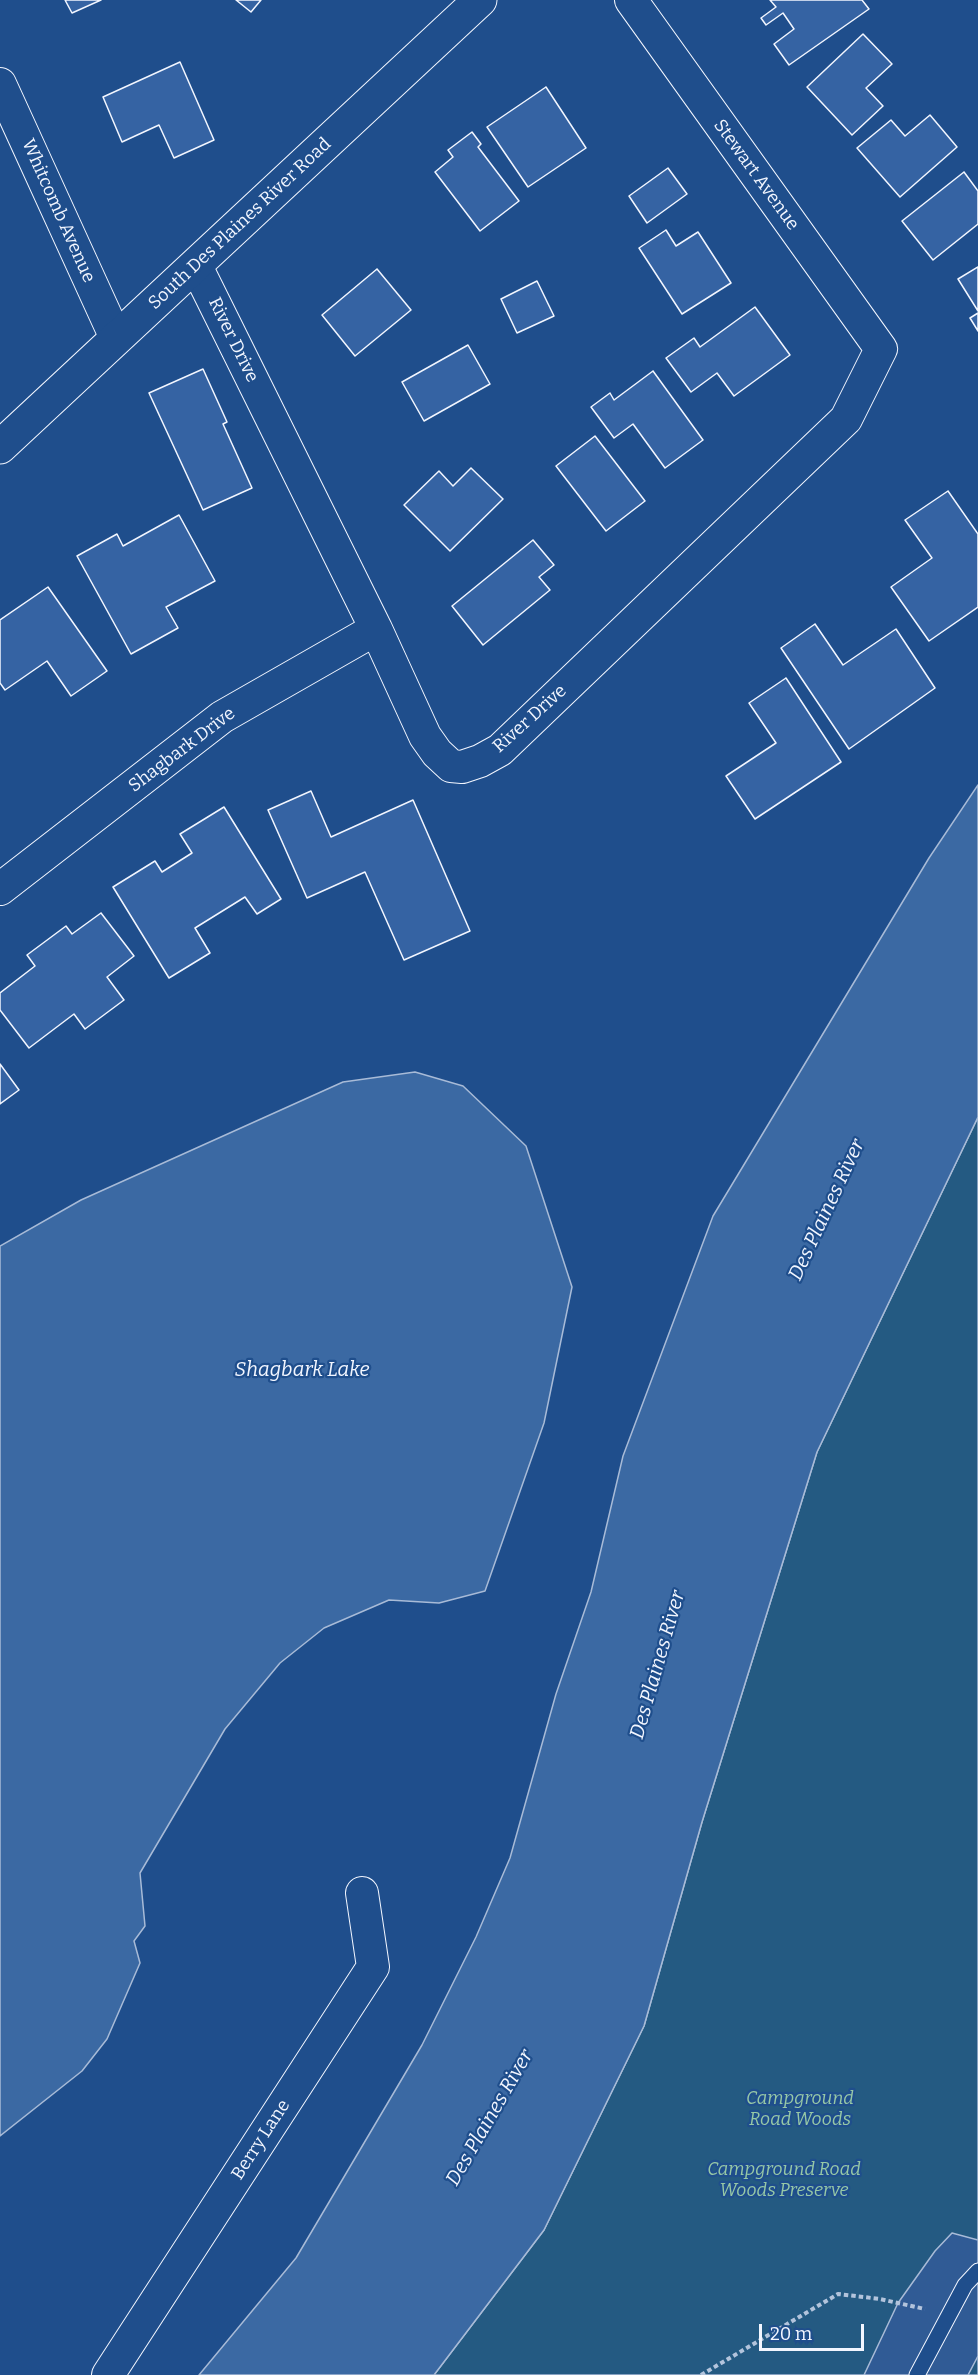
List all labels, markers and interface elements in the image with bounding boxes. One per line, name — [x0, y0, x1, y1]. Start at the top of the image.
street label: Stewart Avenue — [709, 115, 803, 235]
street label: South Des Plaines River Road — [144, 134, 336, 314]
street label: Whitcomb Avenue — [17, 136, 99, 286]
street label: River Drive — [203, 294, 263, 386]
street label: River Drive — [489, 680, 571, 758]
street label: Shagbark Drive — [124, 703, 240, 797]
water label: Des Plaines River — [784, 1136, 870, 1284]
water label: Shagbark Lake — [235, 1358, 369, 1382]
water label: Des Plaines River — [625, 1588, 691, 1742]
water label: Des Plaines River — [441, 2046, 539, 2190]
park label: Campground Road Woods — [746, 2088, 854, 2130]
street label: Berry Lane — [227, 2096, 295, 2184]
park label: Campground Road Woods Preserve — [707, 2159, 861, 2202]
scale bar — [762, 2312, 867, 2350]
text: 20 m — [770, 2323, 812, 2345]

